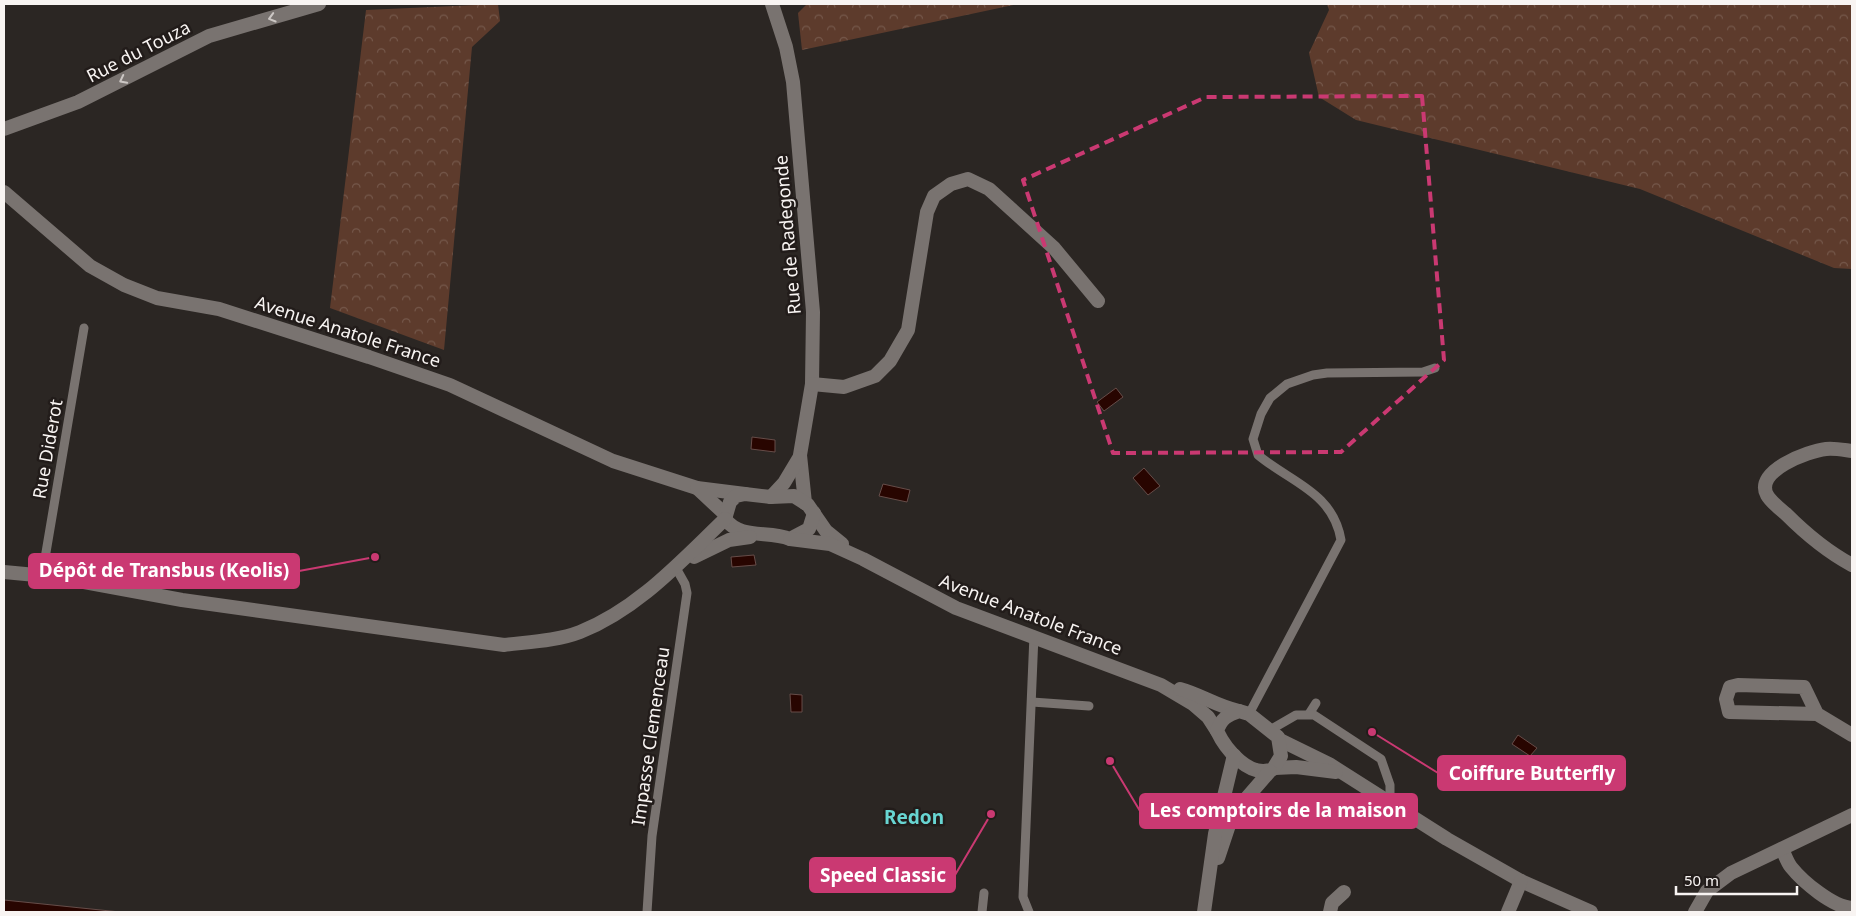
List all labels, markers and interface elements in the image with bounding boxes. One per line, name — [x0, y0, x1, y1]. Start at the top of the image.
one-way arrow — [269, 12, 277, 22]
street label: Rue du Touza — [82, 15, 194, 87]
one-way arrow — [119, 74, 128, 84]
street label: Rue de Radegonde — [768, 154, 806, 316]
street label: Avenue Anatole France — [252, 290, 444, 372]
street label: Rue Diderot — [26, 397, 68, 501]
callout: Dépôt de Transbus (Keolis) — [29, 554, 299, 588]
text: Dépôt de Transbus (Keolis) — [39, 557, 289, 583]
street label: Avenue Anatole France — [936, 568, 1126, 660]
street label: Impasse Clemenceau — [626, 645, 674, 827]
callout: Coiffure Butterfly — [1438, 756, 1625, 790]
text: Coiffure Butterfly — [1449, 760, 1615, 786]
callout: Les comptoirs de la maison — [1140, 794, 1417, 828]
text: Les comptoirs de la maison — [1149, 797, 1407, 823]
district label: Redon — [884, 804, 944, 830]
callout: Speed Classic — [810, 858, 955, 892]
text: Speed Classic — [820, 862, 946, 888]
scale bar — [1676, 864, 1797, 896]
text: 50 m — [1684, 870, 1719, 890]

